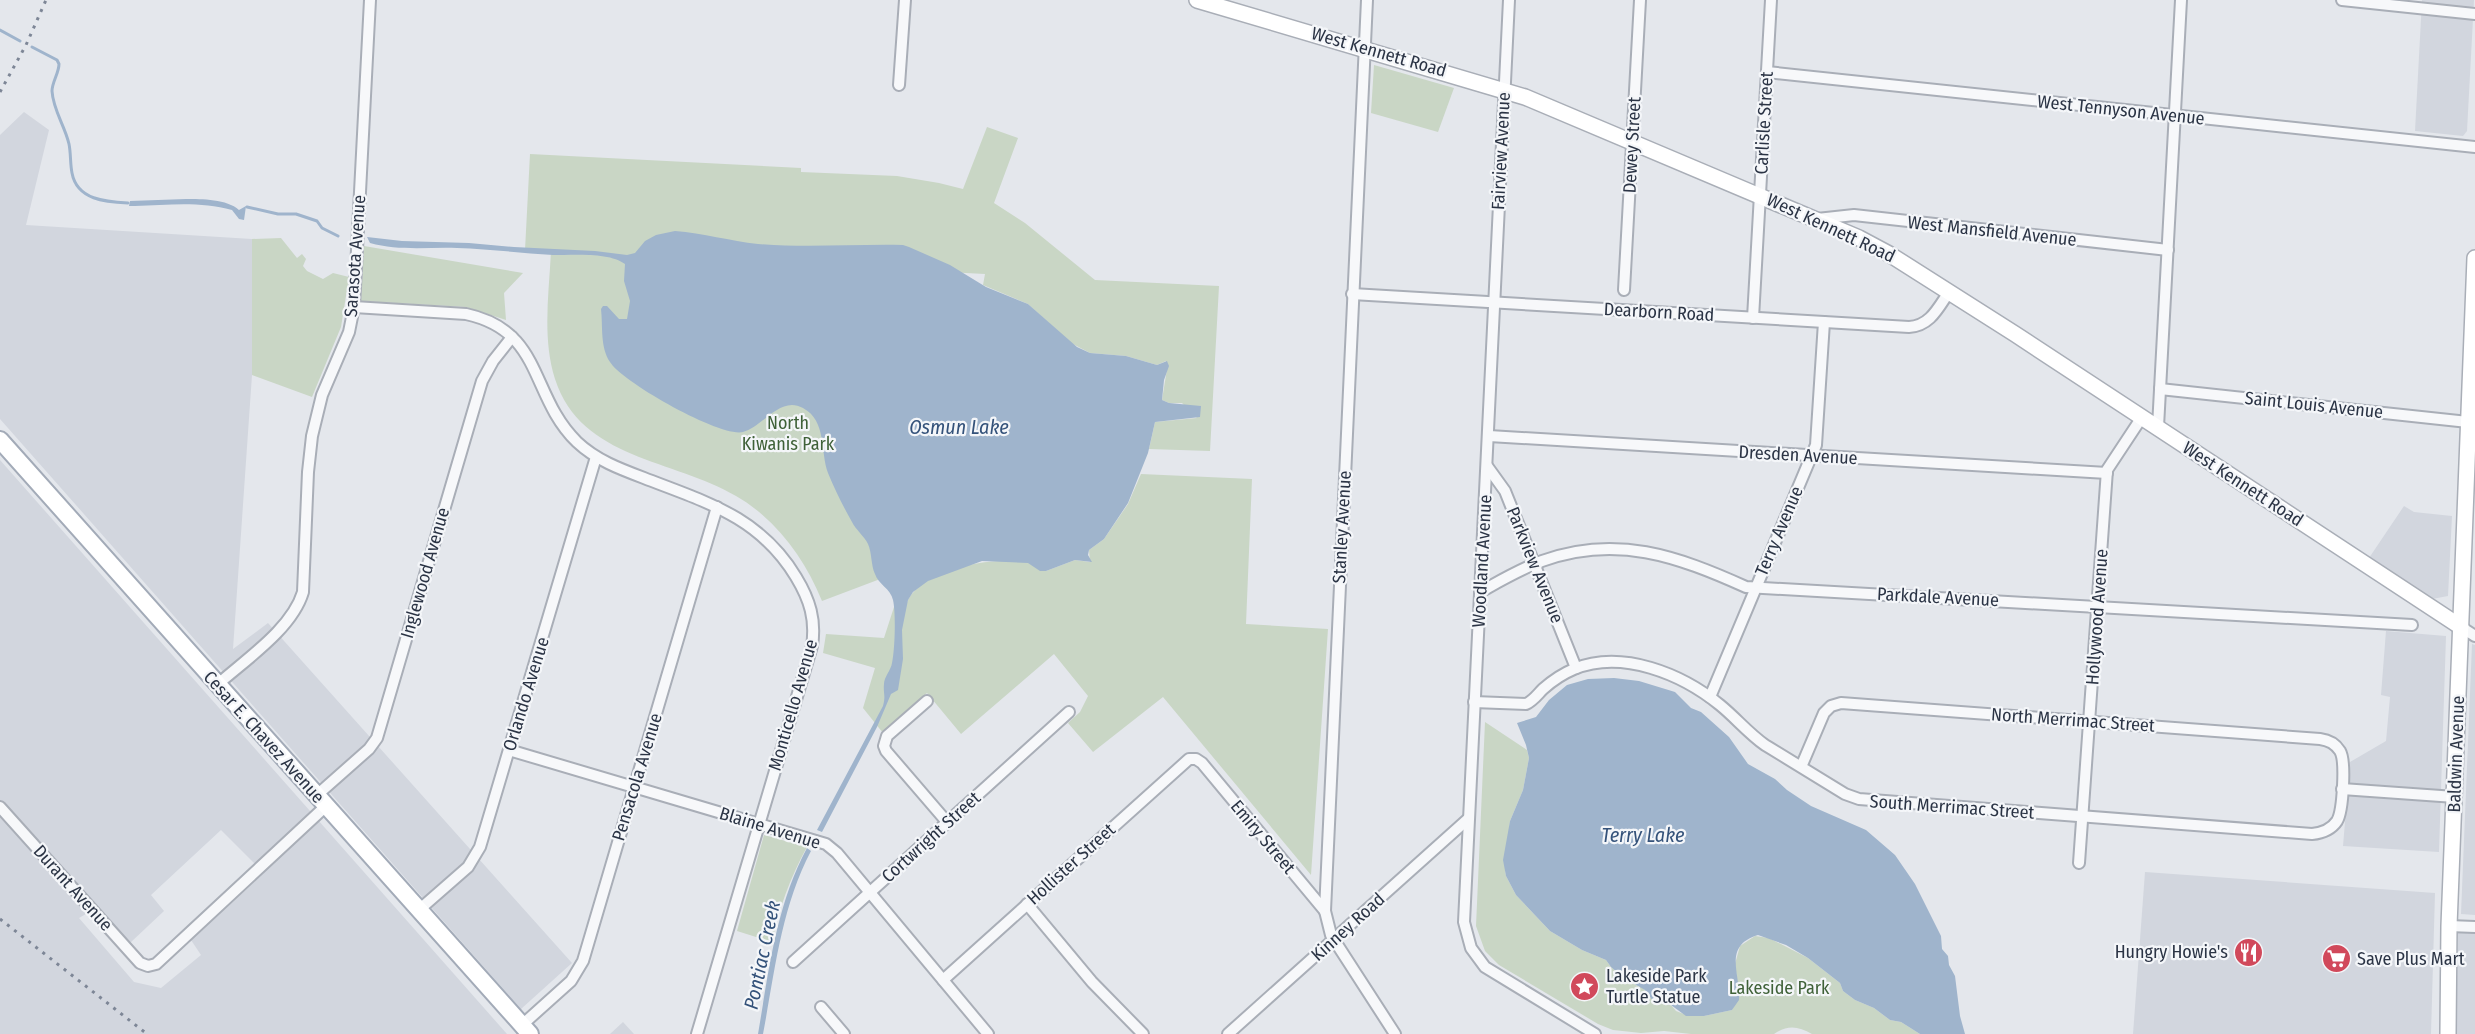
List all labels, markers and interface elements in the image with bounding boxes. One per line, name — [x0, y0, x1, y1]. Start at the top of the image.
street label: West Kennett Road — [1309, 22, 1449, 82]
street label: Carlisle Street — [1750, 71, 1778, 175]
street label: West Tennyson Avenue — [2036, 90, 2206, 130]
street label: Fairview Avenue — [1487, 91, 1515, 210]
street label: Dewey Street — [1618, 96, 1646, 194]
street label: West Kennett Road — [1763, 189, 1899, 267]
street label: Sarasota Avenue — [340, 194, 370, 318]
street label: West Mansfield Avenue — [1906, 211, 2078, 251]
street label: Dearborn Road — [1603, 298, 1715, 326]
street label: Saint Louis Avenue — [2244, 387, 2384, 423]
park label: North Kiwanis Park — [742, 412, 835, 455]
water label: Osmun Lake — [909, 415, 1009, 439]
street label: West Kennett Road — [2179, 437, 2307, 531]
street label: Dresden Avenue — [1738, 441, 1858, 469]
street label: Stanley Avenue — [1328, 470, 1356, 584]
street label: Terry Avenue — [1750, 483, 1808, 579]
street label: Woodland Avenue — [1468, 494, 1496, 628]
street label: Parkview Avenue — [1502, 504, 1568, 626]
street label: Inglewood Avenue — [396, 505, 454, 641]
street label: Hollywood Avenue — [2081, 548, 2113, 686]
street label: Parkdale Avenue — [1877, 583, 2000, 611]
street label: Orlando Avenue — [498, 634, 554, 754]
street label: Monticello Avenue — [764, 637, 822, 773]
street label: Cesar E. Chavez Avenue — [199, 666, 329, 808]
street label: Baldwin Avenue — [2443, 695, 2469, 813]
street label: North Merrimac Street — [1990, 703, 2156, 737]
street label: Pensacola Avenue — [607, 710, 667, 843]
street label: Cortwright Street — [877, 787, 985, 887]
street label: South Merrimac Street — [1869, 790, 2035, 824]
street label: Emiry Street — [1226, 796, 1300, 878]
street label: Blaine Avenue — [717, 802, 823, 854]
street label: Hollister Street — [1022, 818, 1120, 909]
water label: Terry Lake — [1601, 823, 1685, 847]
street label: Durant Avenue — [29, 840, 117, 936]
street label: Kinney Road — [1307, 888, 1389, 966]
water label: Pontiac Creek — [739, 898, 785, 1012]
restaurant icon: Hungry Howie's — [2233, 936, 2265, 968]
place label: Hungry Howie's — [2115, 941, 2228, 963]
supermarket icon: Save Plus Mart — [2320, 943, 2352, 975]
place label: Save Plus Mart — [2357, 948, 2465, 970]
place label: Lakeside Park Turtle Statue — [1606, 965, 1707, 1008]
place icon: Lakeside Park Turtle Statue — [1569, 970, 1601, 1002]
park label: Lakeside Park — [1729, 977, 1830, 999]

